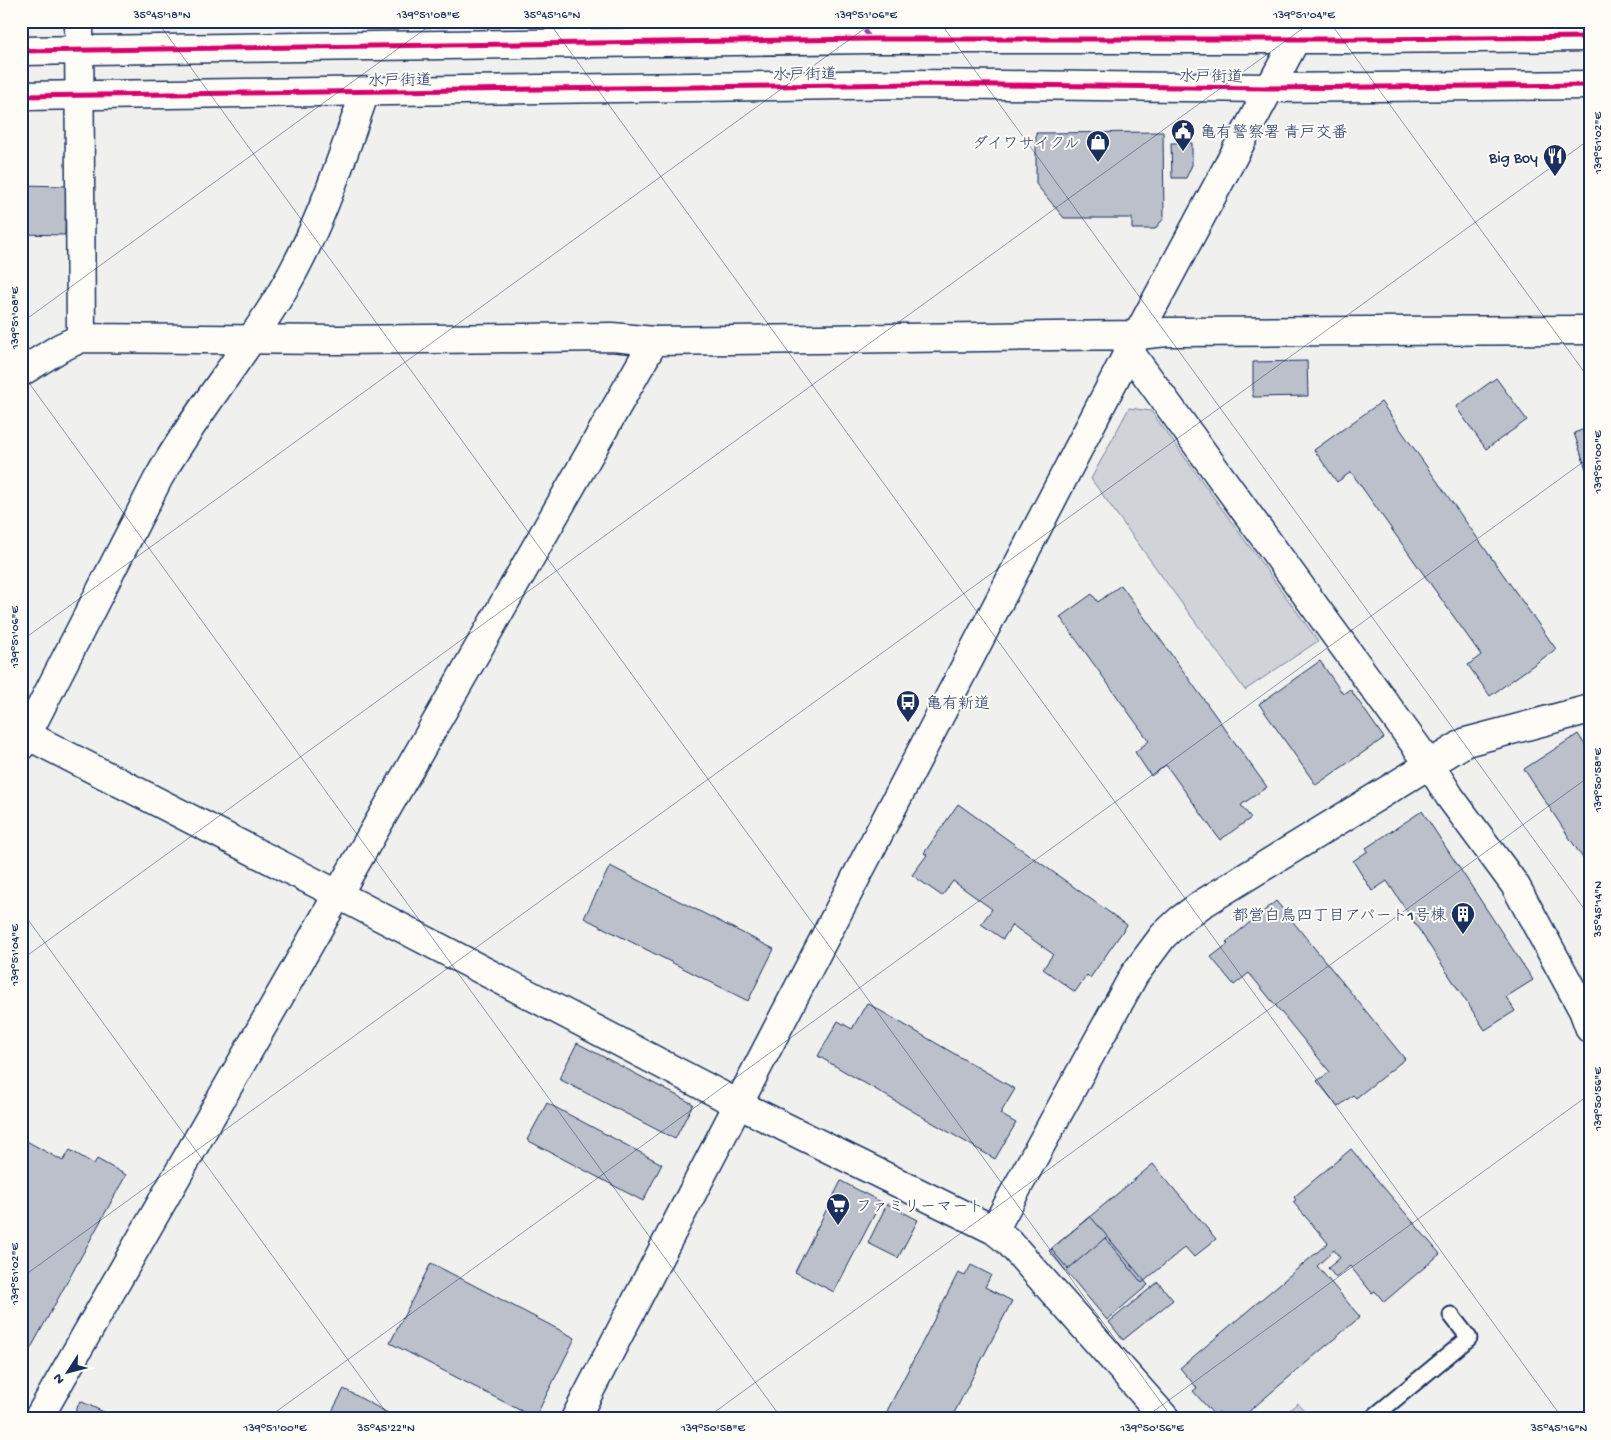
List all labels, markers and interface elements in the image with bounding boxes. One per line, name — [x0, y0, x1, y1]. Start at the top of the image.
text: 35°45'18"N — [132, 9, 191, 23]
text: 139°51'08"E — [396, 9, 460, 23]
text: 35°45'16"N — [523, 9, 581, 23]
text: 139°51'06"E — [834, 9, 898, 23]
text: 139°51'04"E — [1272, 9, 1335, 23]
street label: 水戸街道 — [773, 65, 837, 87]
street label: 水戸街道 — [1179, 67, 1243, 89]
street label: 水戸街道 — [368, 71, 432, 93]
text: 139°51'02"E — [1592, 112, 1606, 175]
public building icon: 亀有警察署 青戸交番 — [1170, 118, 1196, 152]
place label: 亀有警察署 青戸交番 — [1200, 123, 1348, 144]
shop icon: ダイワサイクル — [1085, 129, 1111, 163]
place label: ダイワサイクル — [972, 135, 1080, 155]
restaurant icon: Big Boy — [1542, 143, 1568, 177]
place label: Big Boy — [1488, 150, 1538, 169]
text: 139°51'08"E — [9, 286, 23, 350]
text: 139°51'00"E — [1592, 430, 1606, 494]
text: 139°51'06"E — [9, 605, 23, 669]
bus stop icon: 亀有新道 — [895, 689, 921, 723]
place label: 亀有新道 — [926, 694, 990, 715]
text: 139°50'58"E — [1592, 747, 1606, 813]
text: 35°45'14"N — [1592, 881, 1606, 938]
building icon: 都営白鳥四丁目アパート1号棟 — [1450, 901, 1476, 935]
place label: 都営白鳥四丁目アパート1号棟 — [1232, 906, 1446, 927]
text: 139°51'04"E — [9, 924, 23, 987]
text: 139°50'56"E — [1592, 1067, 1606, 1132]
supermarket icon: ファミリーマート — [825, 1192, 851, 1226]
place label: ファミリーマート — [856, 1199, 984, 1218]
text: 139°51'02"E — [9, 1243, 23, 1306]
north arrow — [42, 1348, 92, 1398]
text: N — [50, 1369, 69, 1387]
text: 139°51'00"E — [243, 1422, 307, 1436]
text: 35°45'22"N — [356, 1422, 415, 1436]
text: 139°50'58"E — [680, 1422, 746, 1436]
text: 139°50'56"E — [1119, 1422, 1184, 1436]
text: 35°45'16"N — [1530, 1422, 1588, 1436]

